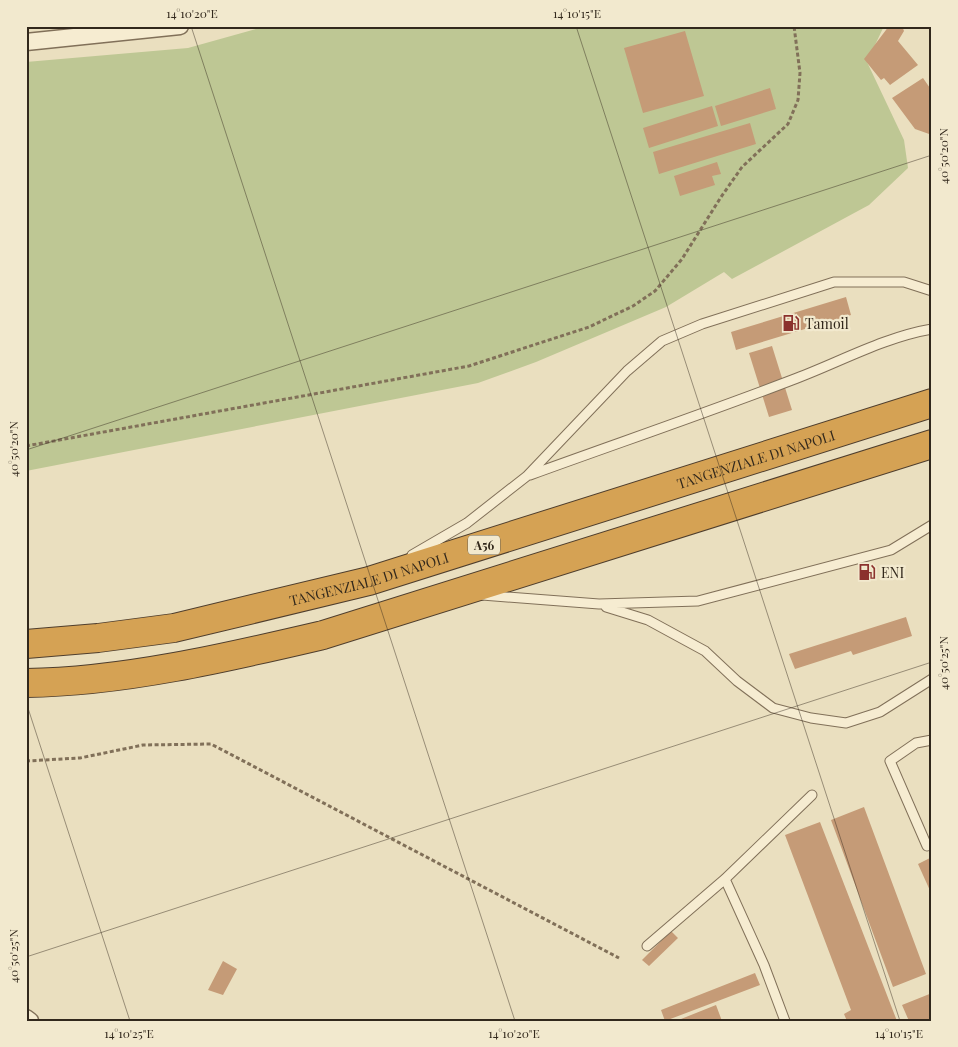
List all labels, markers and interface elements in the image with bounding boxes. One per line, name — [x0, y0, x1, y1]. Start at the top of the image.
text: 14°10'20"E — [166, 5, 218, 21]
text: 14°10'15"E — [553, 5, 601, 21]
text: 40°50'20"N — [935, 128, 951, 184]
fuel station icon: Tamoil — [781, 313, 801, 333]
place label: Tamoil — [805, 314, 849, 333]
text: 40°50'20"N — [5, 421, 21, 477]
street label: TANGENZIALE DI NAPOLI — [674, 425, 837, 493]
road number: A56 — [468, 536, 500, 554]
street label: TANGENZIALE DI NAPOLI — [287, 547, 451, 609]
fuel station icon: ENI — [857, 562, 877, 582]
place label: ENI — [881, 563, 904, 582]
text: 40°50'25"N — [935, 636, 951, 690]
text: 40°50'25"N — [5, 929, 21, 983]
text: 14°10'25"E — [104, 1025, 154, 1041]
text: 14°10'20"E — [488, 1025, 540, 1041]
text: 14°10'15"E — [875, 1025, 923, 1041]

